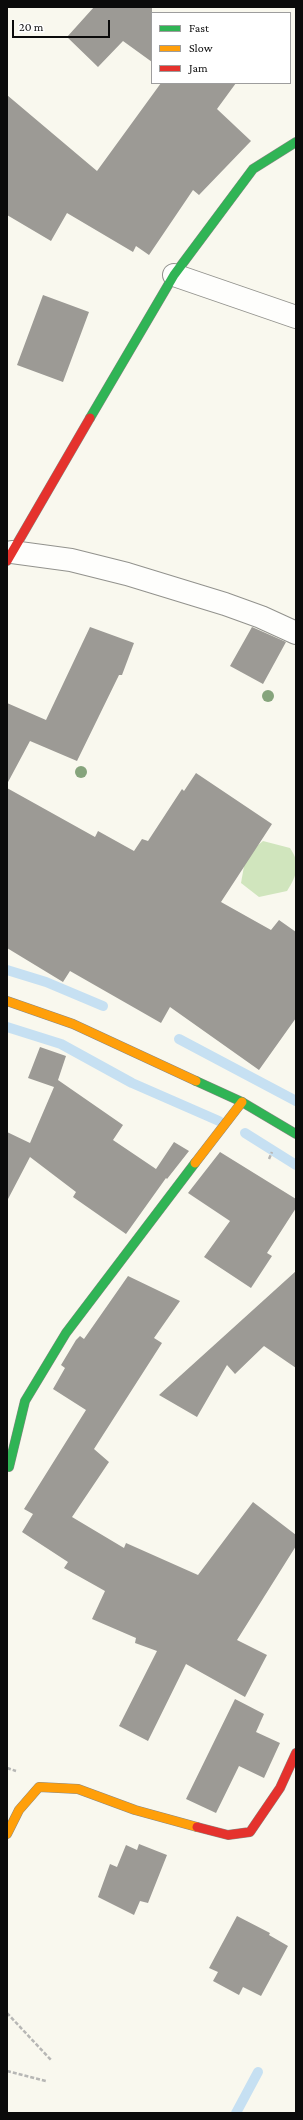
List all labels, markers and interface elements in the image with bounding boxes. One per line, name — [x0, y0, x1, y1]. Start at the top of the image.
scale bar — [14, 12, 112, 38]
legend — [151, 12, 291, 84]
text: 20 m — [19, 20, 43, 34]
text: Fast — [189, 21, 209, 35]
text: Slow — [189, 41, 213, 55]
text: Jam — [189, 61, 208, 75]

